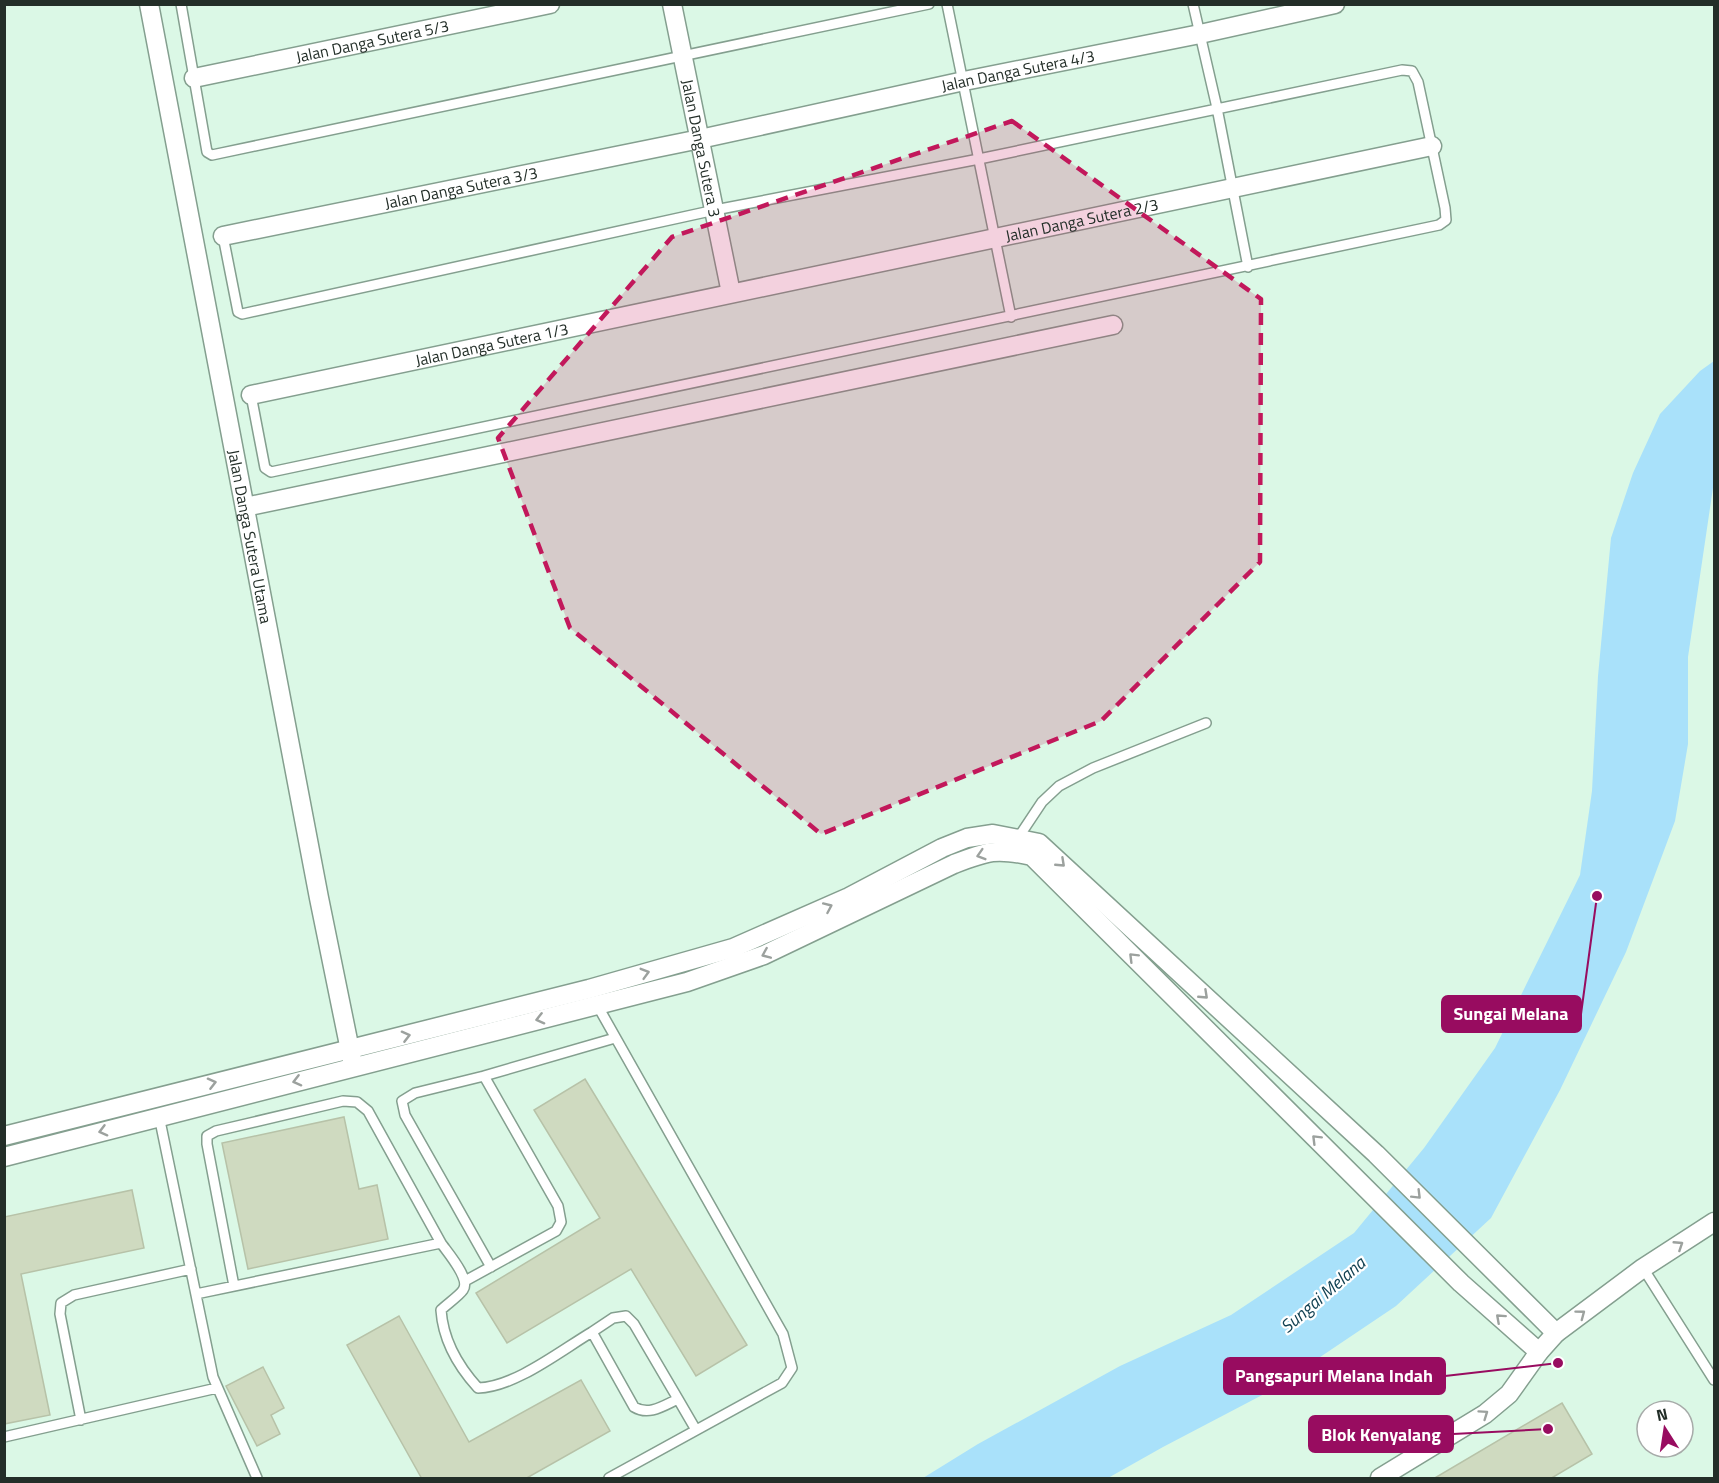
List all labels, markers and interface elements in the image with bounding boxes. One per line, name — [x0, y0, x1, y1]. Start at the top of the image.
street label: Jalan Danga Sutera 5/3 — [293, 13, 451, 69]
street label: Jalan Danga Sutera 4/3 — [939, 43, 1097, 98]
street label: Jalan Danga Sutera 3 — [676, 77, 727, 219]
street label: Jalan Danga Sutera 3/3 — [382, 160, 540, 215]
street label: Jalan Danga Sutera 2/3 — [1003, 192, 1160, 248]
street label: Jalan Danga Sutera 1/3 — [413, 316, 570, 372]
street label: Jalan Danga Sutera Utama — [222, 447, 279, 625]
one-way arrow — [976, 848, 987, 860]
one-way arrow — [1054, 856, 1064, 867]
one-way arrow — [821, 902, 832, 914]
one-way arrow — [761, 947, 772, 959]
one-way arrow — [1130, 953, 1141, 964]
one-way arrow — [639, 968, 650, 980]
one-way arrow — [1197, 988, 1208, 999]
callout: Sungai Melana — [1442, 996, 1581, 1032]
text: Sungai Melana — [1454, 1000, 1568, 1027]
one-way arrow — [535, 1012, 545, 1025]
one-way arrow — [401, 1030, 411, 1043]
one-way arrow — [292, 1074, 302, 1087]
one-way arrow — [207, 1078, 217, 1091]
one-way arrow — [98, 1124, 108, 1136]
one-way arrow — [1312, 1135, 1323, 1146]
one-way arrow — [1409, 1188, 1420, 1199]
one-way arrow — [1672, 1241, 1683, 1252]
water label: Sungai Melana — [1274, 1249, 1372, 1339]
one-way arrow — [1575, 1310, 1586, 1321]
one-way arrow — [1496, 1314, 1507, 1325]
callout: Pangsapuri Melana Indah — [1224, 1358, 1445, 1394]
text: Pangsapuri Melana Indah — [1235, 1362, 1433, 1389]
north arrow — [1635, 1399, 1695, 1459]
text: N — [1654, 1401, 1670, 1427]
one-way arrow — [1477, 1410, 1488, 1421]
callout: Blok Kenyalang — [1309, 1416, 1453, 1452]
text: Blok Kenyalang — [1321, 1421, 1441, 1448]

